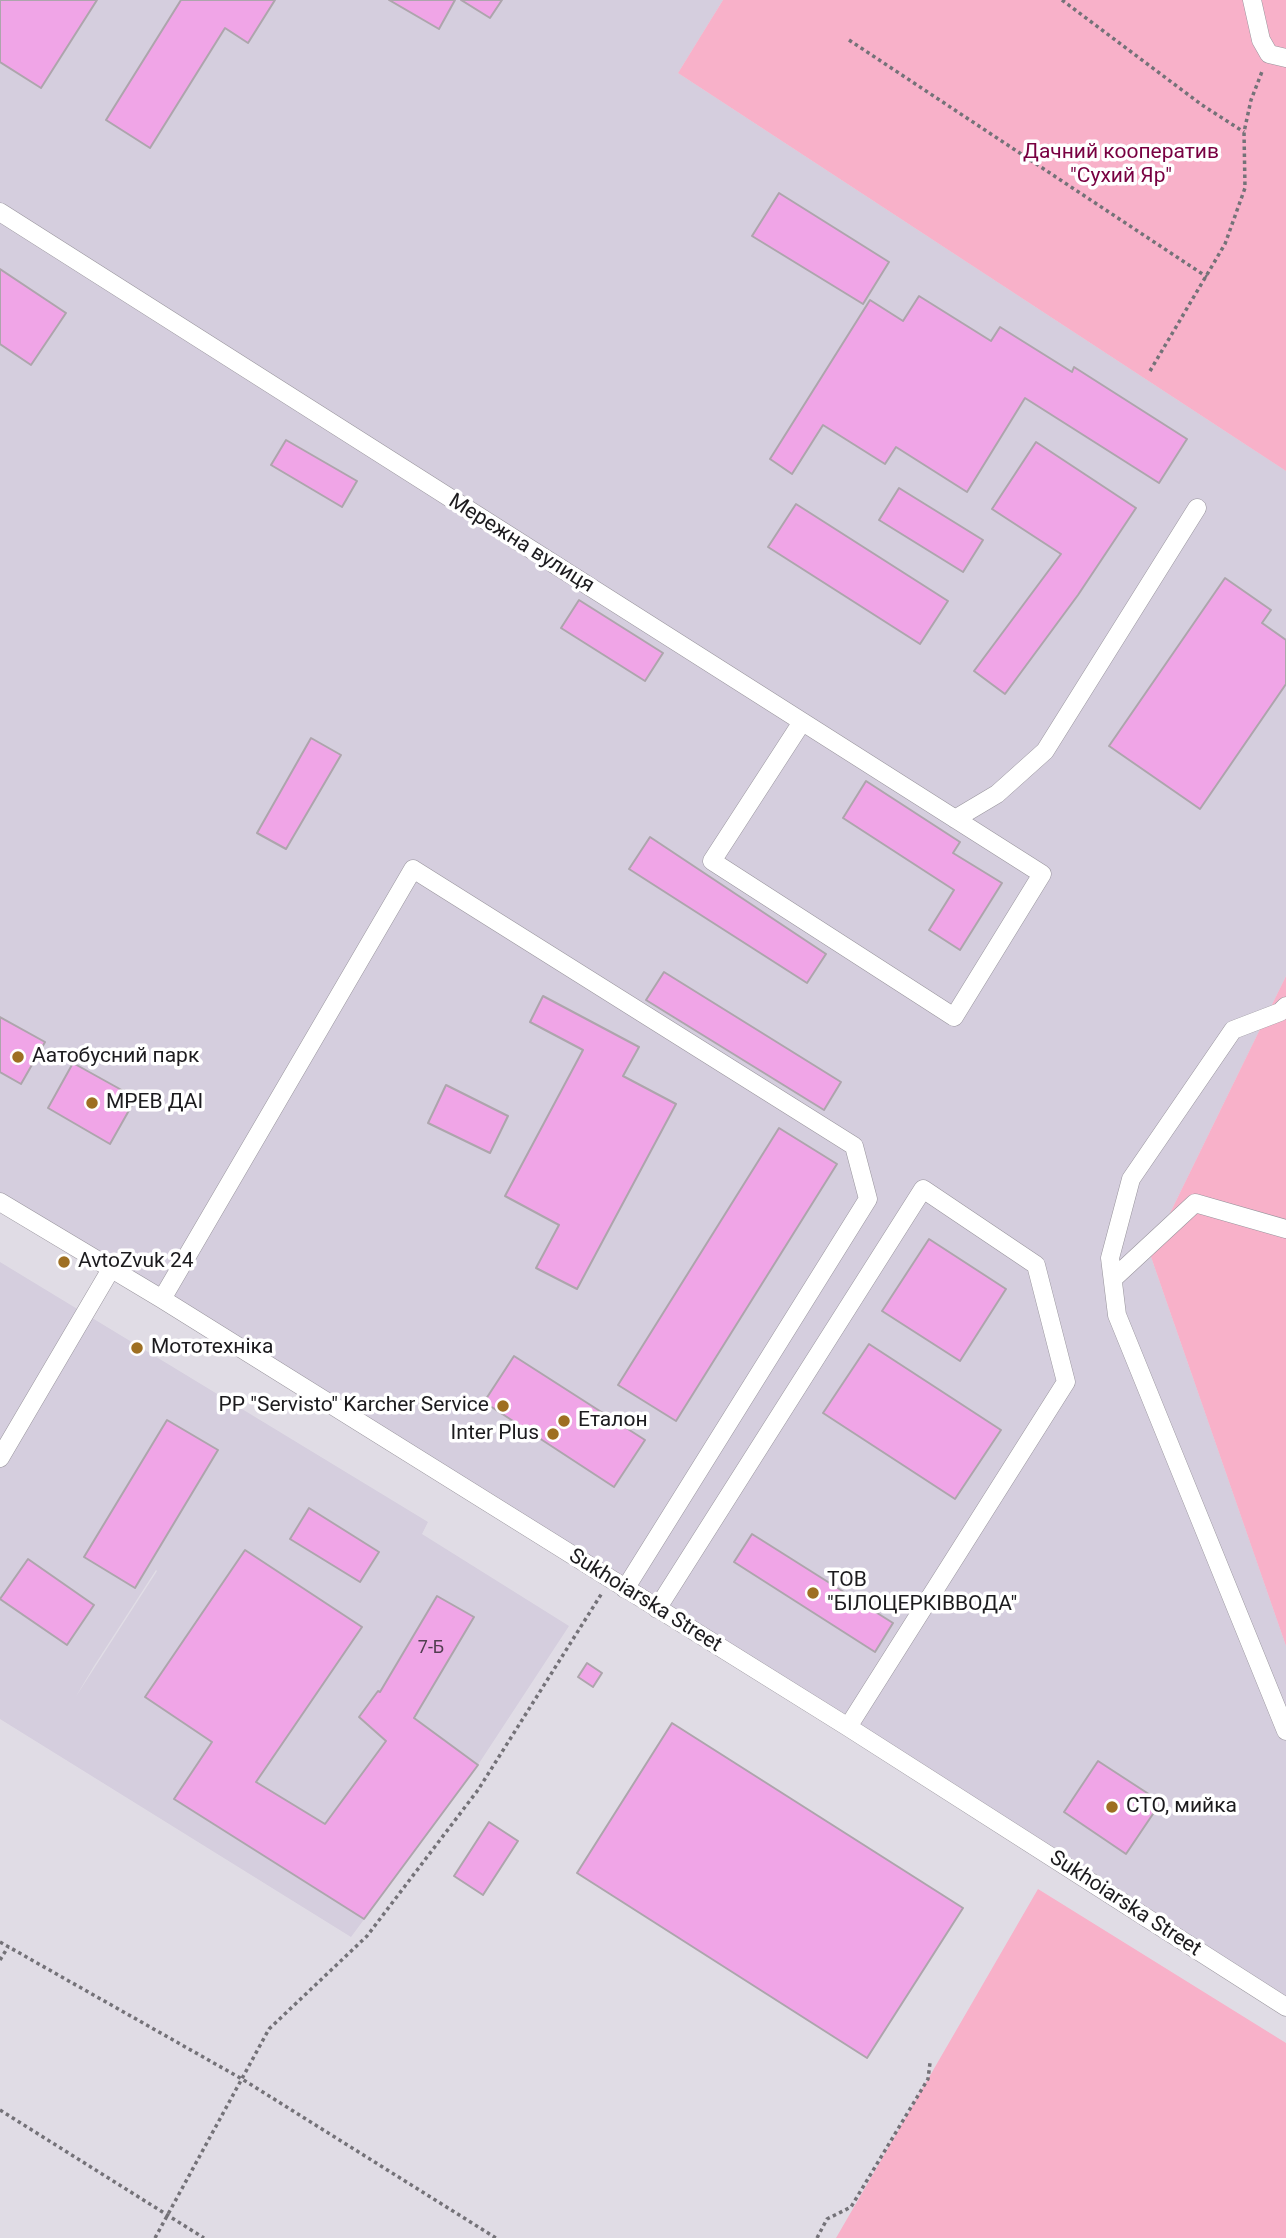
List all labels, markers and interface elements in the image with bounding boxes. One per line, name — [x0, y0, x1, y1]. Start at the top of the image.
park label: Дачний кооператив "Сухий Яр" — [1023, 140, 1219, 190]
street label: Мережна вулиця — [444, 489, 598, 599]
place label: Аатобусний парк — [32, 1044, 199, 1070]
marker: Аатобусний парк — [10, 1049, 26, 1065]
place label: МРЕВ ДАІ — [106, 1090, 203, 1116]
marker: МРЕВ ДАІ — [84, 1095, 100, 1111]
place label: AvtoZvuk 24 — [78, 1249, 194, 1275]
marker: AvtoZvuk 24 — [56, 1254, 72, 1270]
place label: Мототехніка — [151, 1335, 273, 1361]
marker: Мототехніка — [129, 1340, 145, 1356]
place label: PP "Servisto" Karcher Service — [219, 1393, 489, 1419]
marker: PP "Servisto" Karcher Service — [495, 1398, 511, 1414]
place label: Еталон — [578, 1408, 648, 1434]
marker: Еталон — [556, 1413, 572, 1429]
place label: Inter Plus — [451, 1421, 539, 1447]
marker: Inter Plus — [545, 1426, 561, 1442]
street label: Sukhoiarska Street — [564, 1544, 726, 1658]
place label: ТОВ "БІЛОЦЕРКІВВОДА" — [827, 1568, 1017, 1618]
marker: ТОВ "БІЛОЦЕРКІВВОДА" — [805, 1585, 821, 1601]
house number: 7-Б — [418, 1637, 444, 1659]
place label: СТО, мийка — [1126, 1794, 1237, 1820]
marker: СТО, мийка — [1104, 1799, 1120, 1815]
street label: Sukhoiarska Street — [1045, 1846, 1205, 1962]

